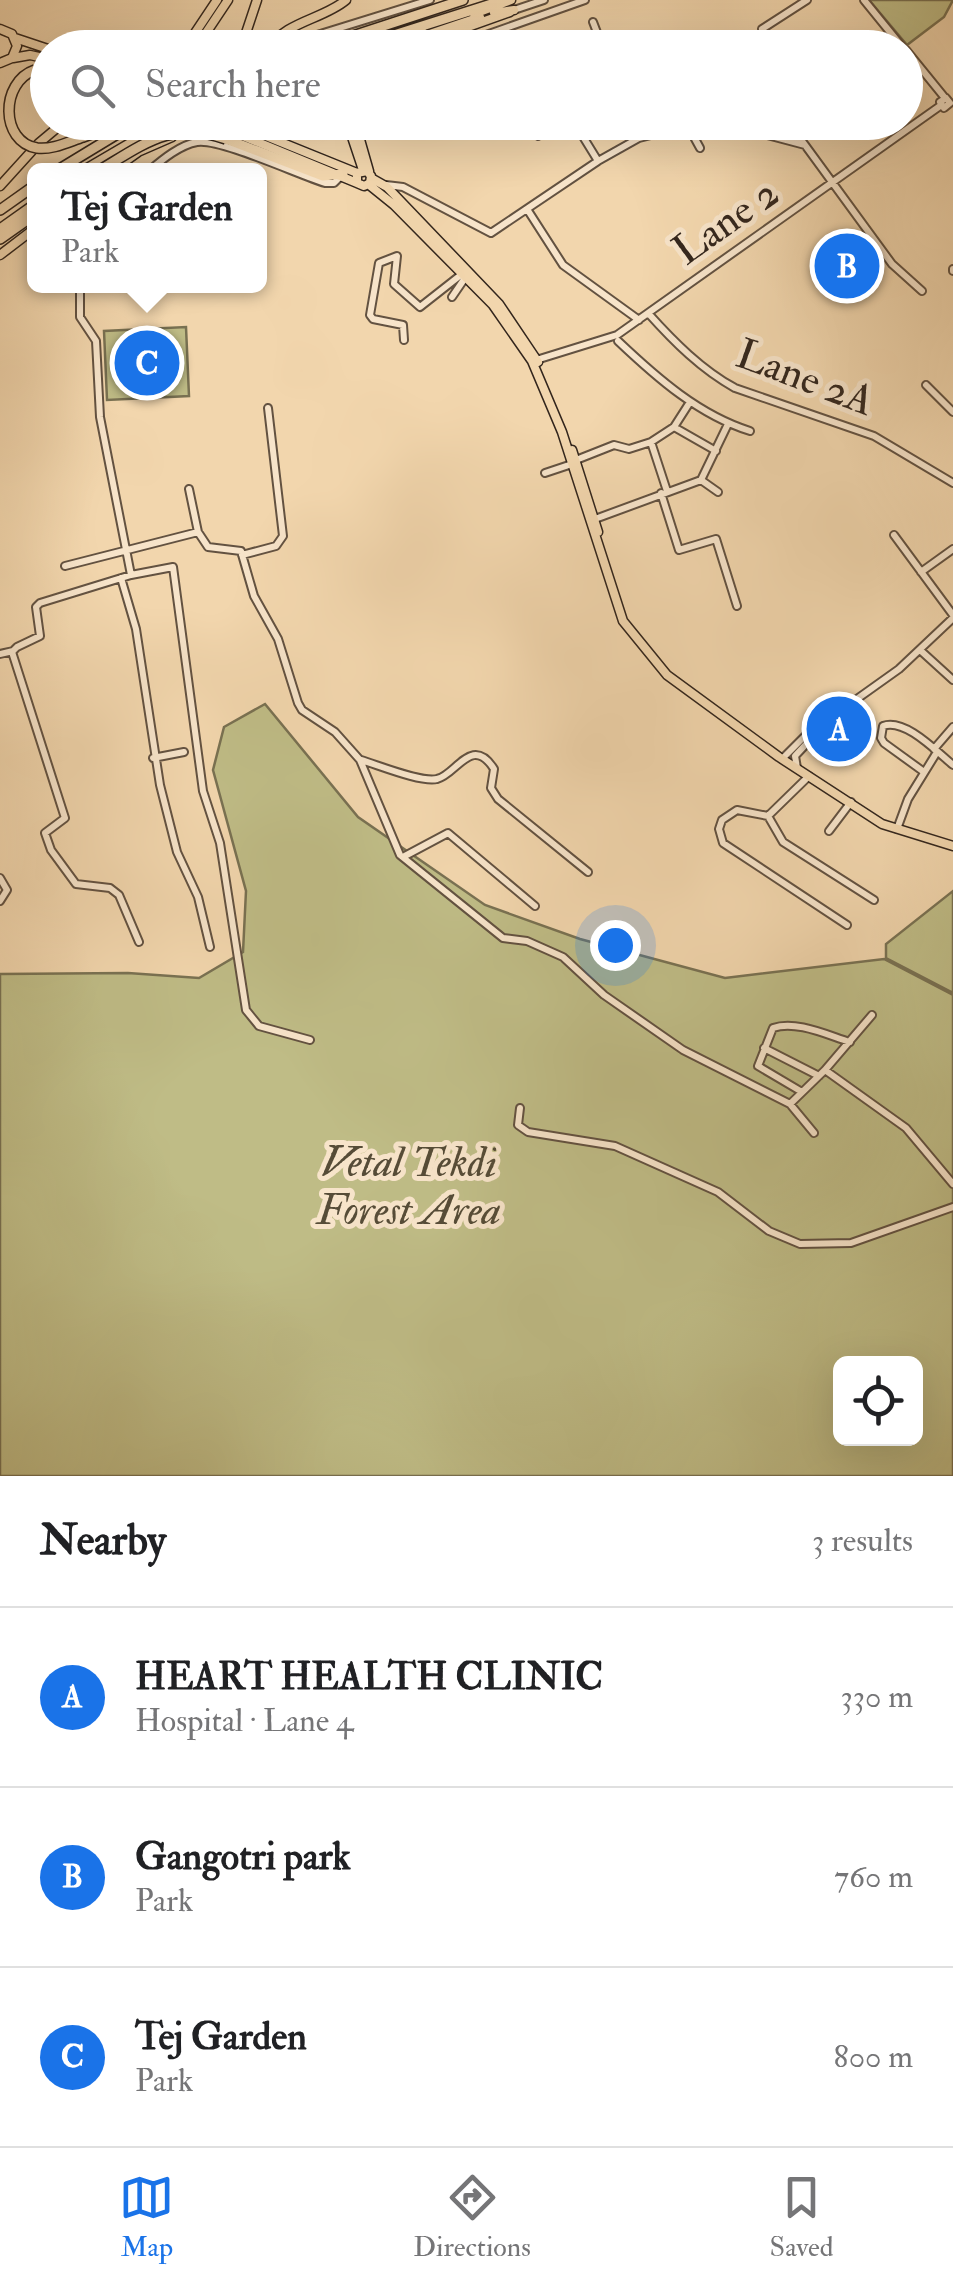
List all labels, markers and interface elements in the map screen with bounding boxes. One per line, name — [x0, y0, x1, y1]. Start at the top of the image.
search box — [30, 30, 923, 140]
icon: search — [65, 58, 120, 113]
text: Search here — [145, 61, 321, 109]
popup — [27, 163, 267, 293]
street label: Lane 2 — [663, 167, 789, 277]
text: Tej Garden — [61, 184, 233, 232]
pin: B — [814, 228, 880, 304]
text: Park — [61, 232, 119, 272]
pin: C — [114, 326, 180, 400]
street label: Lane 2A — [729, 328, 881, 428]
pin: A — [806, 692, 872, 766]
your location — [590, 920, 641, 971]
park label: Vetal Tekdi Forest Area — [315, 1137, 501, 1237]
map controls — [833, 1356, 923, 1446]
button: locate — [833, 1356, 923, 1446]
text: Nearby — [40, 1515, 166, 1567]
text: 3 results — [812, 1521, 913, 1561]
text: HEART HEALTH CLINIC — [135, 1653, 603, 1701]
text: A — [62, 1677, 83, 1717]
text: 330 m — [840, 1677, 913, 1717]
text: Hospital · Lane 4 — [135, 1701, 353, 1741]
text: Gangotri park — [135, 1833, 351, 1881]
text: B — [62, 1857, 83, 1897]
text: 760 m — [834, 1857, 913, 1897]
text: Park — [135, 1881, 193, 1921]
text: Tej Garden — [135, 2013, 307, 2061]
text: C — [61, 2037, 84, 2077]
text: 800 m — [834, 2037, 913, 2077]
text: Park — [135, 2061, 193, 2101]
tab: Map — [119, 2170, 174, 2265]
tab: Directions — [413, 2170, 531, 2265]
tab: Saved — [770, 2170, 834, 2265]

